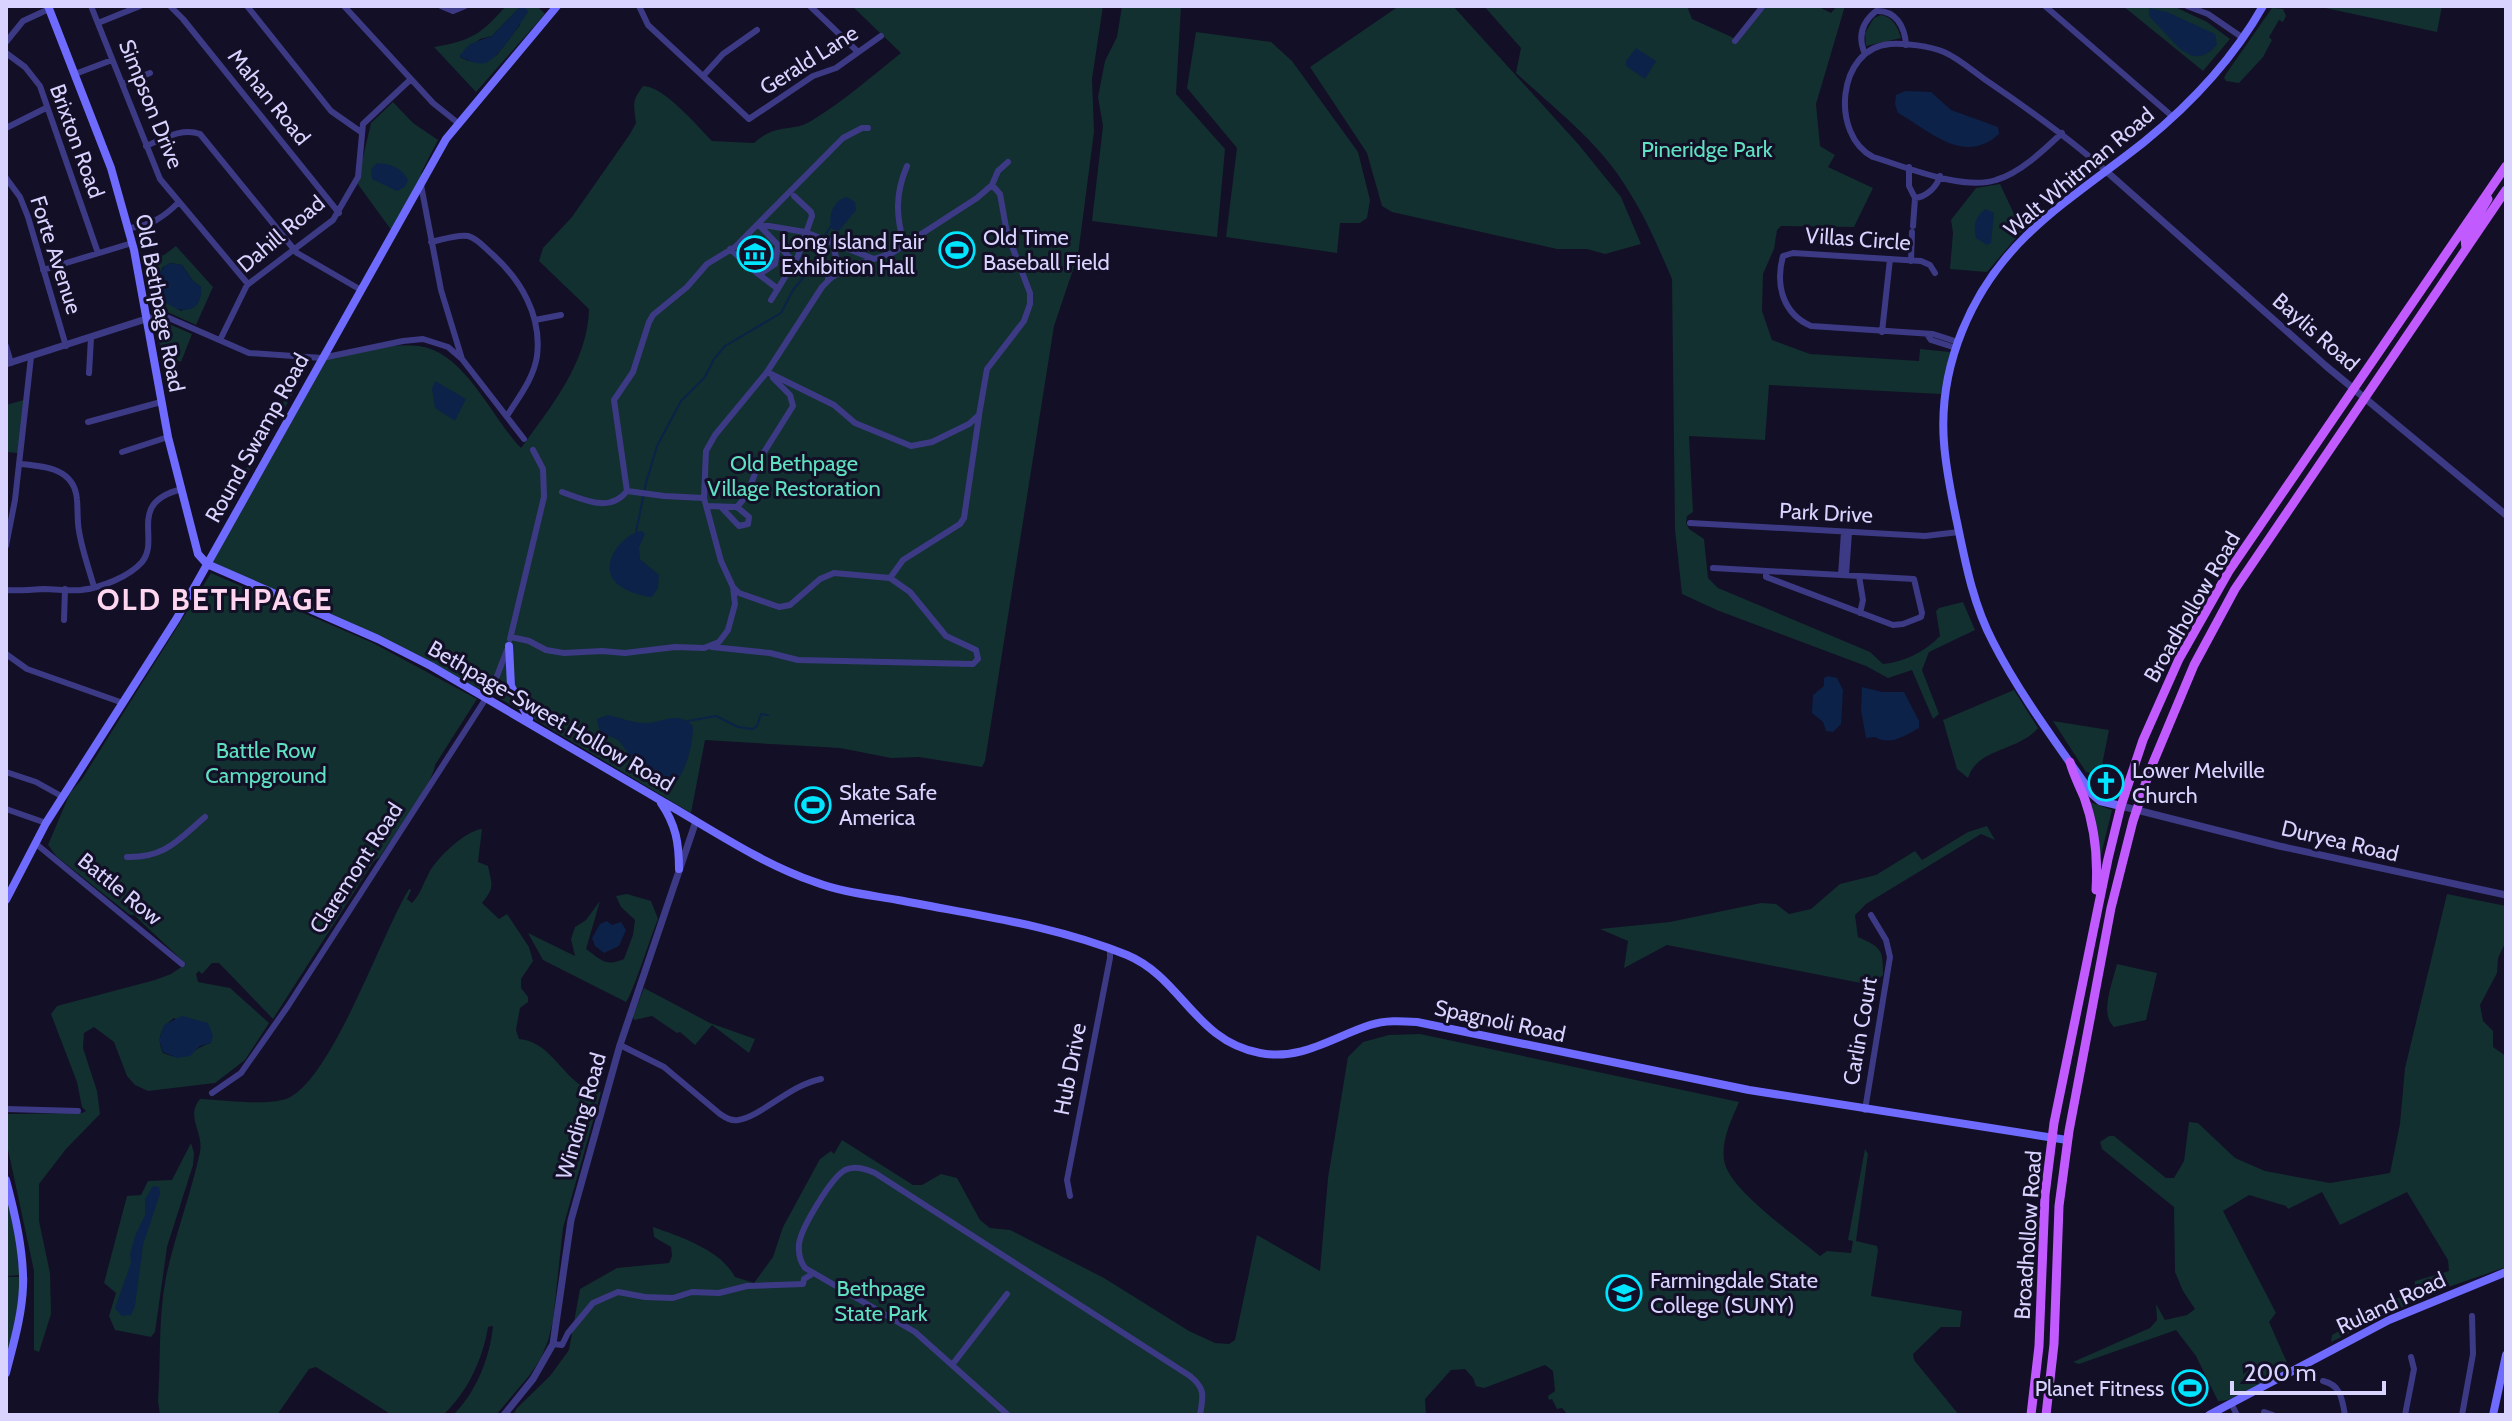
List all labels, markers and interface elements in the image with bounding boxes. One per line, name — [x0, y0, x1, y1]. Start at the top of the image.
street label: Gerald Lane — [755, 19, 863, 101]
street label: Simpson Drive — [113, 36, 189, 172]
street label: Mahan Road — [222, 44, 316, 150]
street label: Brixton Road — [44, 80, 110, 202]
street label: Walt Whitman Road — [1998, 101, 2160, 243]
park label: Pineridge Park — [1641, 136, 1773, 163]
street label: Dahill Road — [232, 190, 330, 278]
street label: Forte Avenue — [24, 192, 88, 318]
street label: Old Bethpage Road — [130, 212, 190, 394]
street label: Villas Circle — [1804, 222, 1912, 256]
place label: Old Time Baseball Field — [983, 224, 1110, 276]
place label: Long Island Fair Exhibition Hall — [781, 228, 924, 280]
sports icon: Old Time Baseball Field — [938, 231, 976, 269]
museum icon: Long Island Fair Exhibition Hall — [736, 235, 774, 273]
street label: Baylis Road — [2267, 287, 2365, 377]
street label: Round Swamp Road — [199, 349, 315, 527]
park label: Old Bethpage Village Restoration — [707, 450, 881, 502]
street label: Park Drive — [1778, 497, 1874, 529]
street label: Broadhollow Road — [2138, 527, 2246, 687]
district label: OLD BETHPAGE — [97, 581, 333, 618]
street label: Bethpage-Sweet Hollow Road — [423, 634, 679, 798]
park label: Battle Row Campground — [205, 737, 327, 789]
place label: Lower Melville Church — [2132, 757, 2265, 809]
church icon: Lower Melville Church — [2087, 764, 2125, 802]
place label: Skate Safe America — [839, 779, 937, 831]
sports icon: Skate Safe America — [794, 786, 832, 824]
street label: Claremont Road — [304, 797, 408, 939]
street label: Duryea Road — [2279, 814, 2401, 868]
street label: Battle Row — [72, 847, 168, 931]
street label: Carlin Court — [1837, 974, 1883, 1087]
street label: Spagnoli Road — [1432, 994, 1568, 1048]
street label: Hub Drive — [1048, 1021, 1092, 1117]
street label: Winding Road — [550, 1050, 612, 1182]
street label: Broadhollow Road — [2009, 1150, 2047, 1320]
street label: Ruland Road — [2332, 1266, 2450, 1340]
place label: Farmingdale State College (SUNY) — [1650, 1267, 1818, 1319]
school or university icon: Farmingdale State College (SUNY) — [1605, 1274, 1643, 1312]
park label: Bethpage State Park — [834, 1275, 928, 1327]
scale bar — [2232, 1345, 2384, 1395]
text: 200 m — [2244, 1358, 2317, 1387]
sports icon: Planet Fitness — [2171, 1369, 2209, 1407]
place label: Planet Fitness — [2035, 1375, 2164, 1402]

